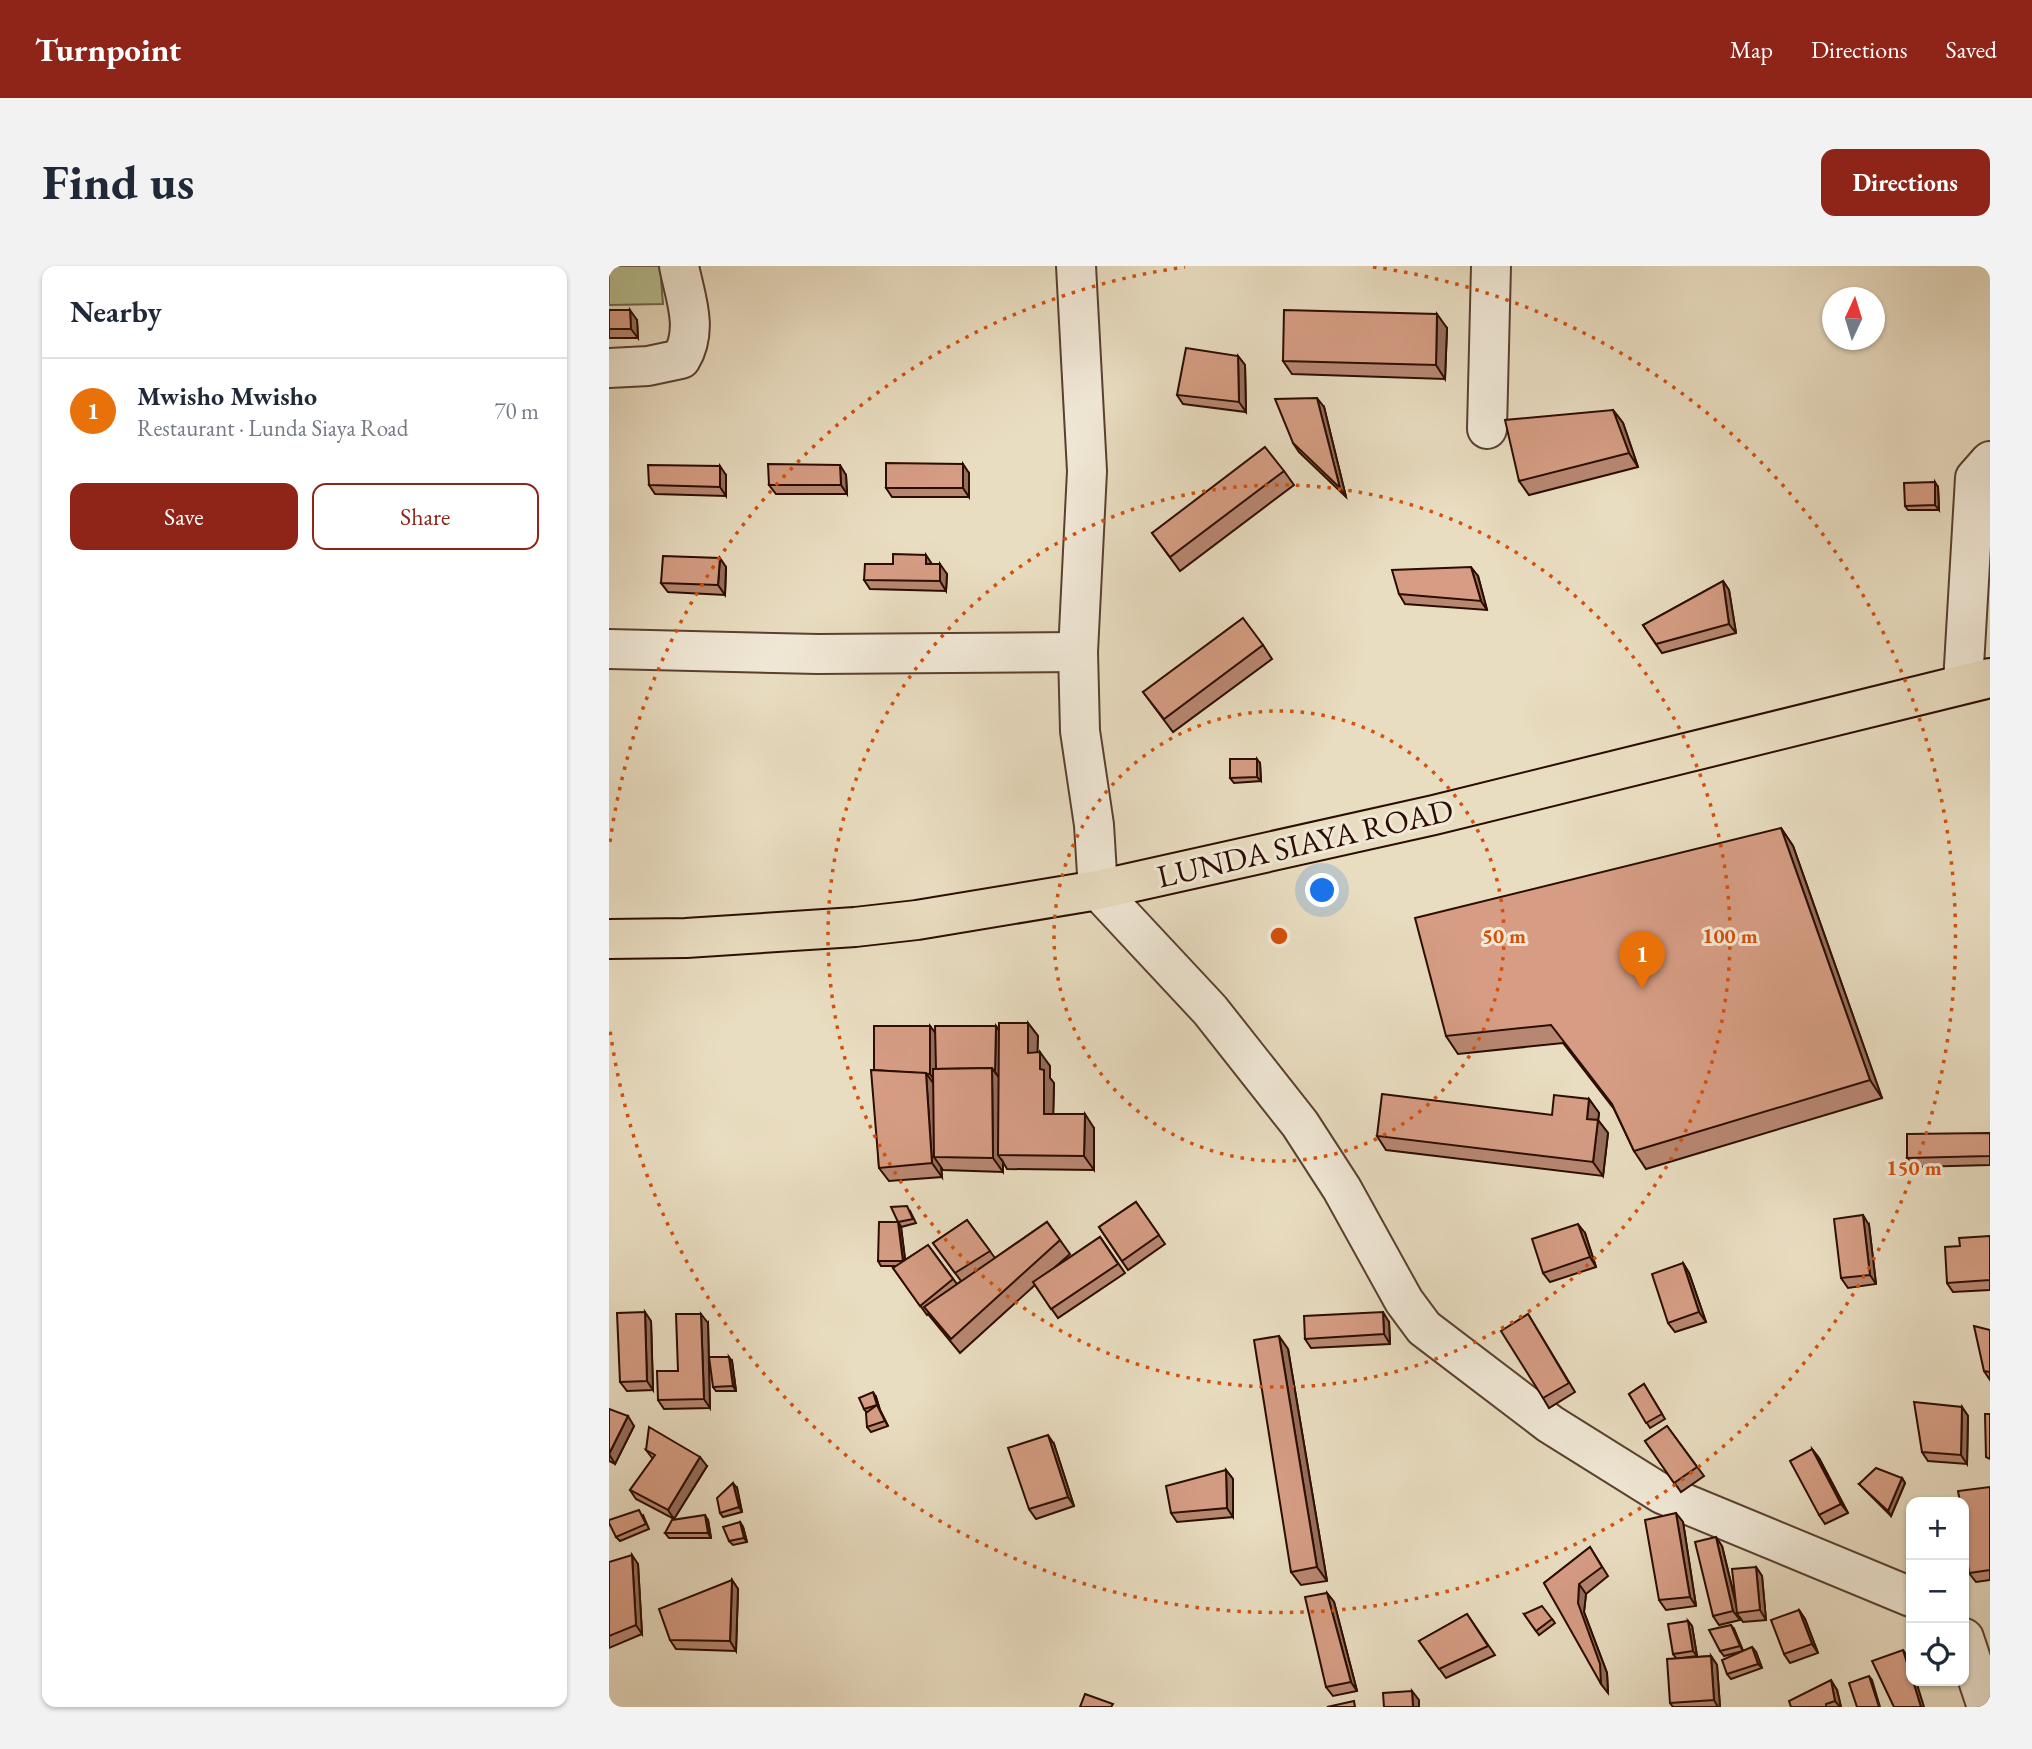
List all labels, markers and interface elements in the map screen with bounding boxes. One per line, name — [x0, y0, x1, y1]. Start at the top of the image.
text: Turnpoint — [35, 28, 181, 71]
text: Map — [1730, 34, 1773, 65]
text: Directions — [1811, 34, 1908, 65]
text: Saved — [1946, 34, 1997, 65]
button: Directions — [1821, 149, 1990, 216]
text: Find us — [42, 150, 194, 214]
north arrow — [1822, 287, 1885, 350]
text: Nearby — [70, 292, 162, 331]
text: Mwisho Mwisho — [137, 379, 317, 413]
text: 1 — [87, 396, 99, 426]
text: 70 m — [494, 396, 539, 426]
text: Restaurant · Lunda Siaya Road — [137, 413, 408, 443]
button: Save — [70, 483, 298, 550]
button: Share — [312, 483, 539, 550]
street label: LUNDA SIAYA ROAD — [1153, 788, 1457, 898]
your location — [1305, 873, 1339, 907]
text: 50 m — [1482, 922, 1526, 949]
text: 100 m — [1702, 922, 1758, 949]
centre of rings — [1267, 924, 1291, 948]
pin: 1 — [1619, 931, 1665, 989]
text: 150 m — [1886, 1154, 1942, 1181]
map controls — [1906, 1497, 1969, 1686]
button: + — [1906, 1497, 1969, 1560]
button: − — [1906, 1560, 1969, 1623]
button: locate — [1906, 1623, 1969, 1686]

